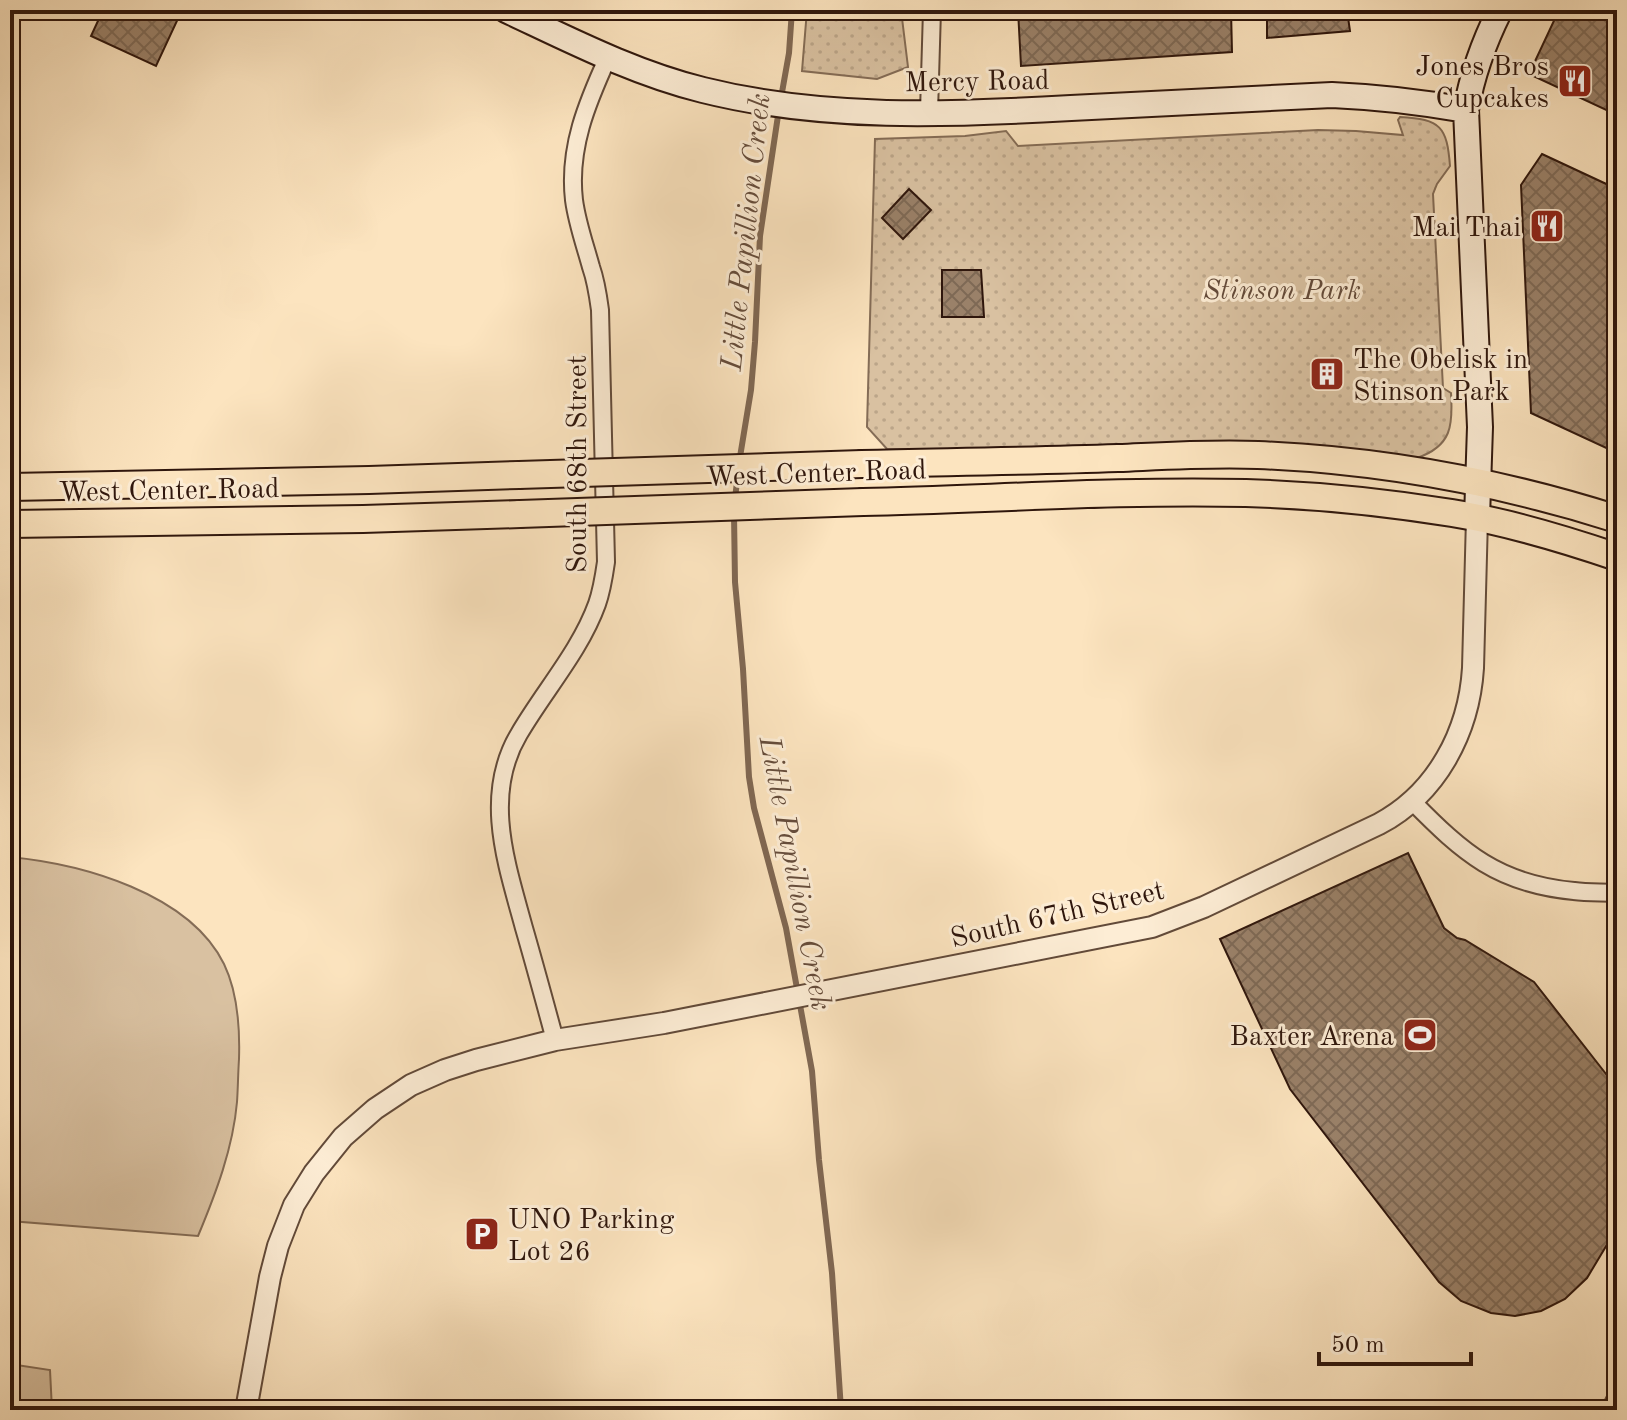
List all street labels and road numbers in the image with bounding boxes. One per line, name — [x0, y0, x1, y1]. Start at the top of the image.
street label: Mercy Road — [904, 68, 1050, 98]
street label: South 68th Street — [565, 355, 593, 573]
street label: West Center Road — [705, 457, 927, 493]
street label: West Center Road — [58, 476, 280, 508]
street label: South 67th Street — [948, 878, 1167, 954]

